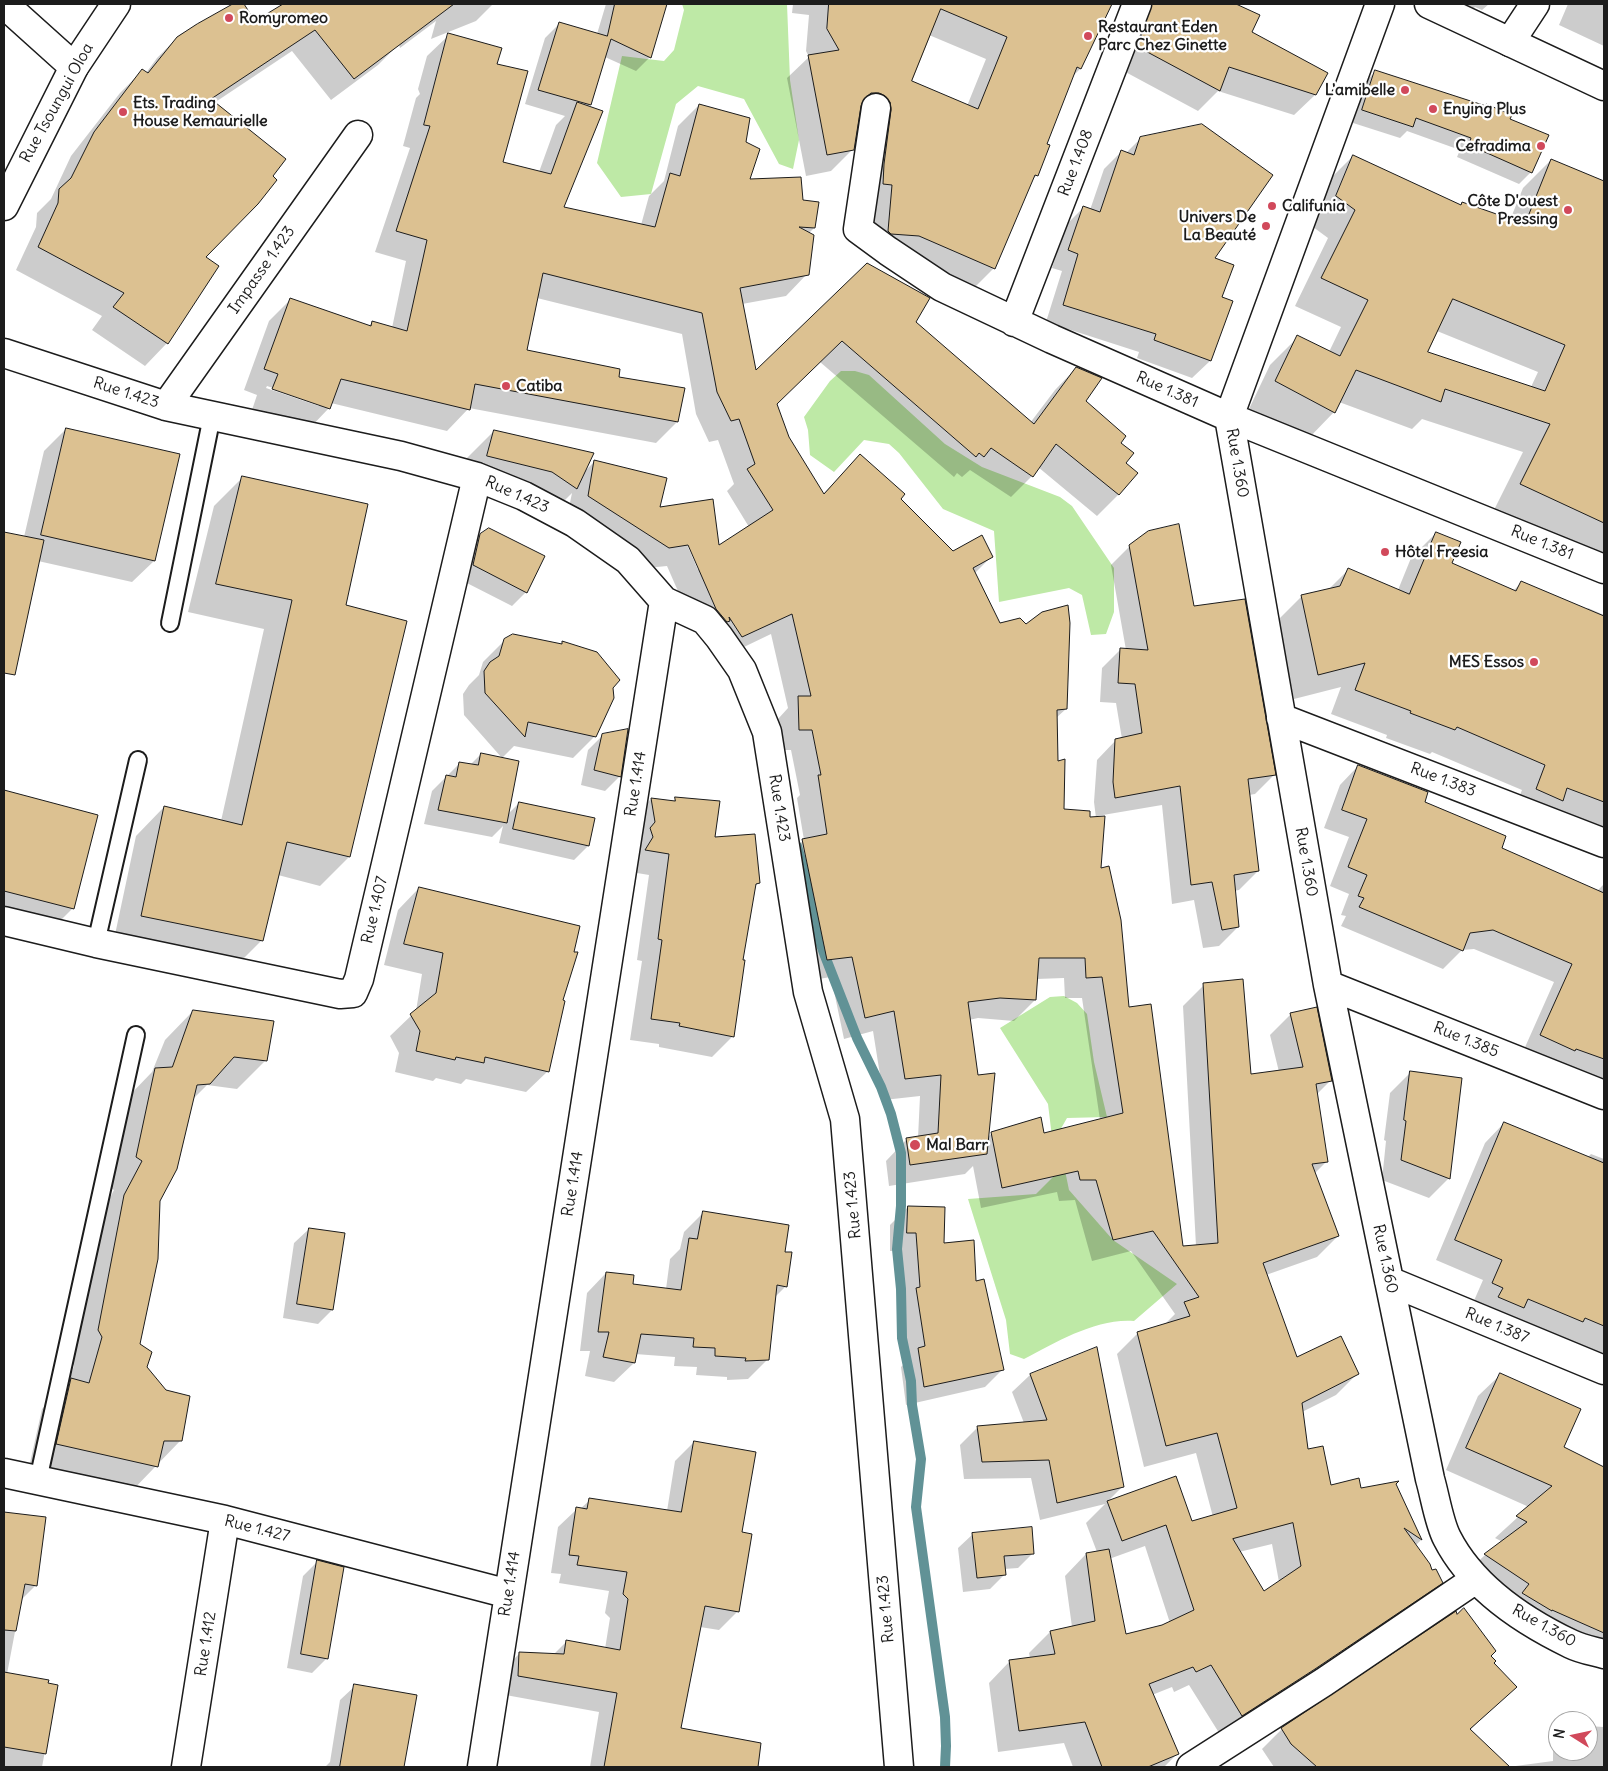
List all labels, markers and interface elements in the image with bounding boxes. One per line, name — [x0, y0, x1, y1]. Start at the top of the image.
place label: Romyromeo — [239, 8, 328, 28]
marker: Romyromeo — [223, 12, 235, 24]
place label: Restaurant Eden Parc Chez Ginette — [1098, 17, 1227, 55]
marker: Restaurant Eden Parc Chez Ginette — [1082, 30, 1094, 42]
street label: Rue Tsoungui Oloa — [16, 40, 98, 166]
place label: L'amibelle — [1325, 80, 1395, 100]
marker: L'amibelle — [1399, 84, 1411, 96]
place label: Ets. Trading House Kemaurielle — [133, 93, 268, 131]
place label: Enying Plus — [1443, 99, 1526, 119]
marker: Enying Plus — [1427, 103, 1439, 115]
marker: Ets. Trading House Kemaurielle — [117, 106, 129, 118]
street label: Rue 1.408 — [1054, 127, 1098, 199]
place label: Cefradima — [1455, 136, 1531, 156]
marker: Cefradima — [1535, 140, 1547, 152]
place label: Côte D'ouest Pressing — [1467, 191, 1558, 229]
place label: Califunia — [1282, 196, 1345, 216]
marker: Califunia — [1266, 200, 1278, 212]
marker: Côte D'ouest Pressing — [1562, 204, 1574, 216]
place label: Univers De La Beauté — [1178, 207, 1256, 245]
marker: Univers De La Beauté — [1260, 220, 1272, 232]
street label: Impasse 1.423 — [225, 222, 299, 318]
street label: Rue 1.381 — [1133, 368, 1201, 412]
street label: Rue 1.423 — [91, 373, 161, 413]
place label: Catiba — [516, 376, 562, 396]
marker: Catiba — [500, 380, 512, 392]
street label: Rue 1.360 — [1221, 427, 1253, 499]
street label: Rue 1.423 — [482, 472, 552, 518]
street label: Rue 1.381 — [1508, 522, 1576, 564]
place label: Hôtel Freesia — [1395, 542, 1488, 562]
marker: Hôtel Freesia — [1379, 546, 1391, 558]
place label: MES Essos — [1449, 652, 1524, 672]
marker: MES Essos — [1528, 656, 1540, 668]
street label: Rue 1.414 — [621, 750, 651, 818]
street label: Rue 1.383 — [1407, 759, 1479, 801]
street label: Rue 1.423 — [764, 773, 794, 843]
street label: Rue 1.360 — [1290, 826, 1322, 898]
street label: Rue 1.407 — [358, 874, 392, 946]
street label: Rue 1.385 — [1430, 1018, 1502, 1062]
place label: Mal Barr — [926, 1135, 988, 1155]
marker: Mal Barr — [908, 1138, 922, 1152]
street label: Rue 1.414 — [558, 1150, 588, 1218]
street label: Rue 1.423 — [840, 1170, 866, 1240]
street label: Rue 1.360 — [1368, 1223, 1402, 1295]
street label: Rue 1.387 — [1462, 1304, 1532, 1348]
street label: Rue 1.427 — [222, 1512, 292, 1546]
street label: Rue 1.414 — [495, 1550, 525, 1618]
street label: Rue 1.423 — [873, 1574, 899, 1644]
street label: Rue 1.360 — [1509, 1601, 1579, 1651]
street label: Rue 1.412 — [191, 1610, 221, 1678]
north arrow — [1548, 1711, 1598, 1761]
text: N — [1550, 1727, 1569, 1740]

